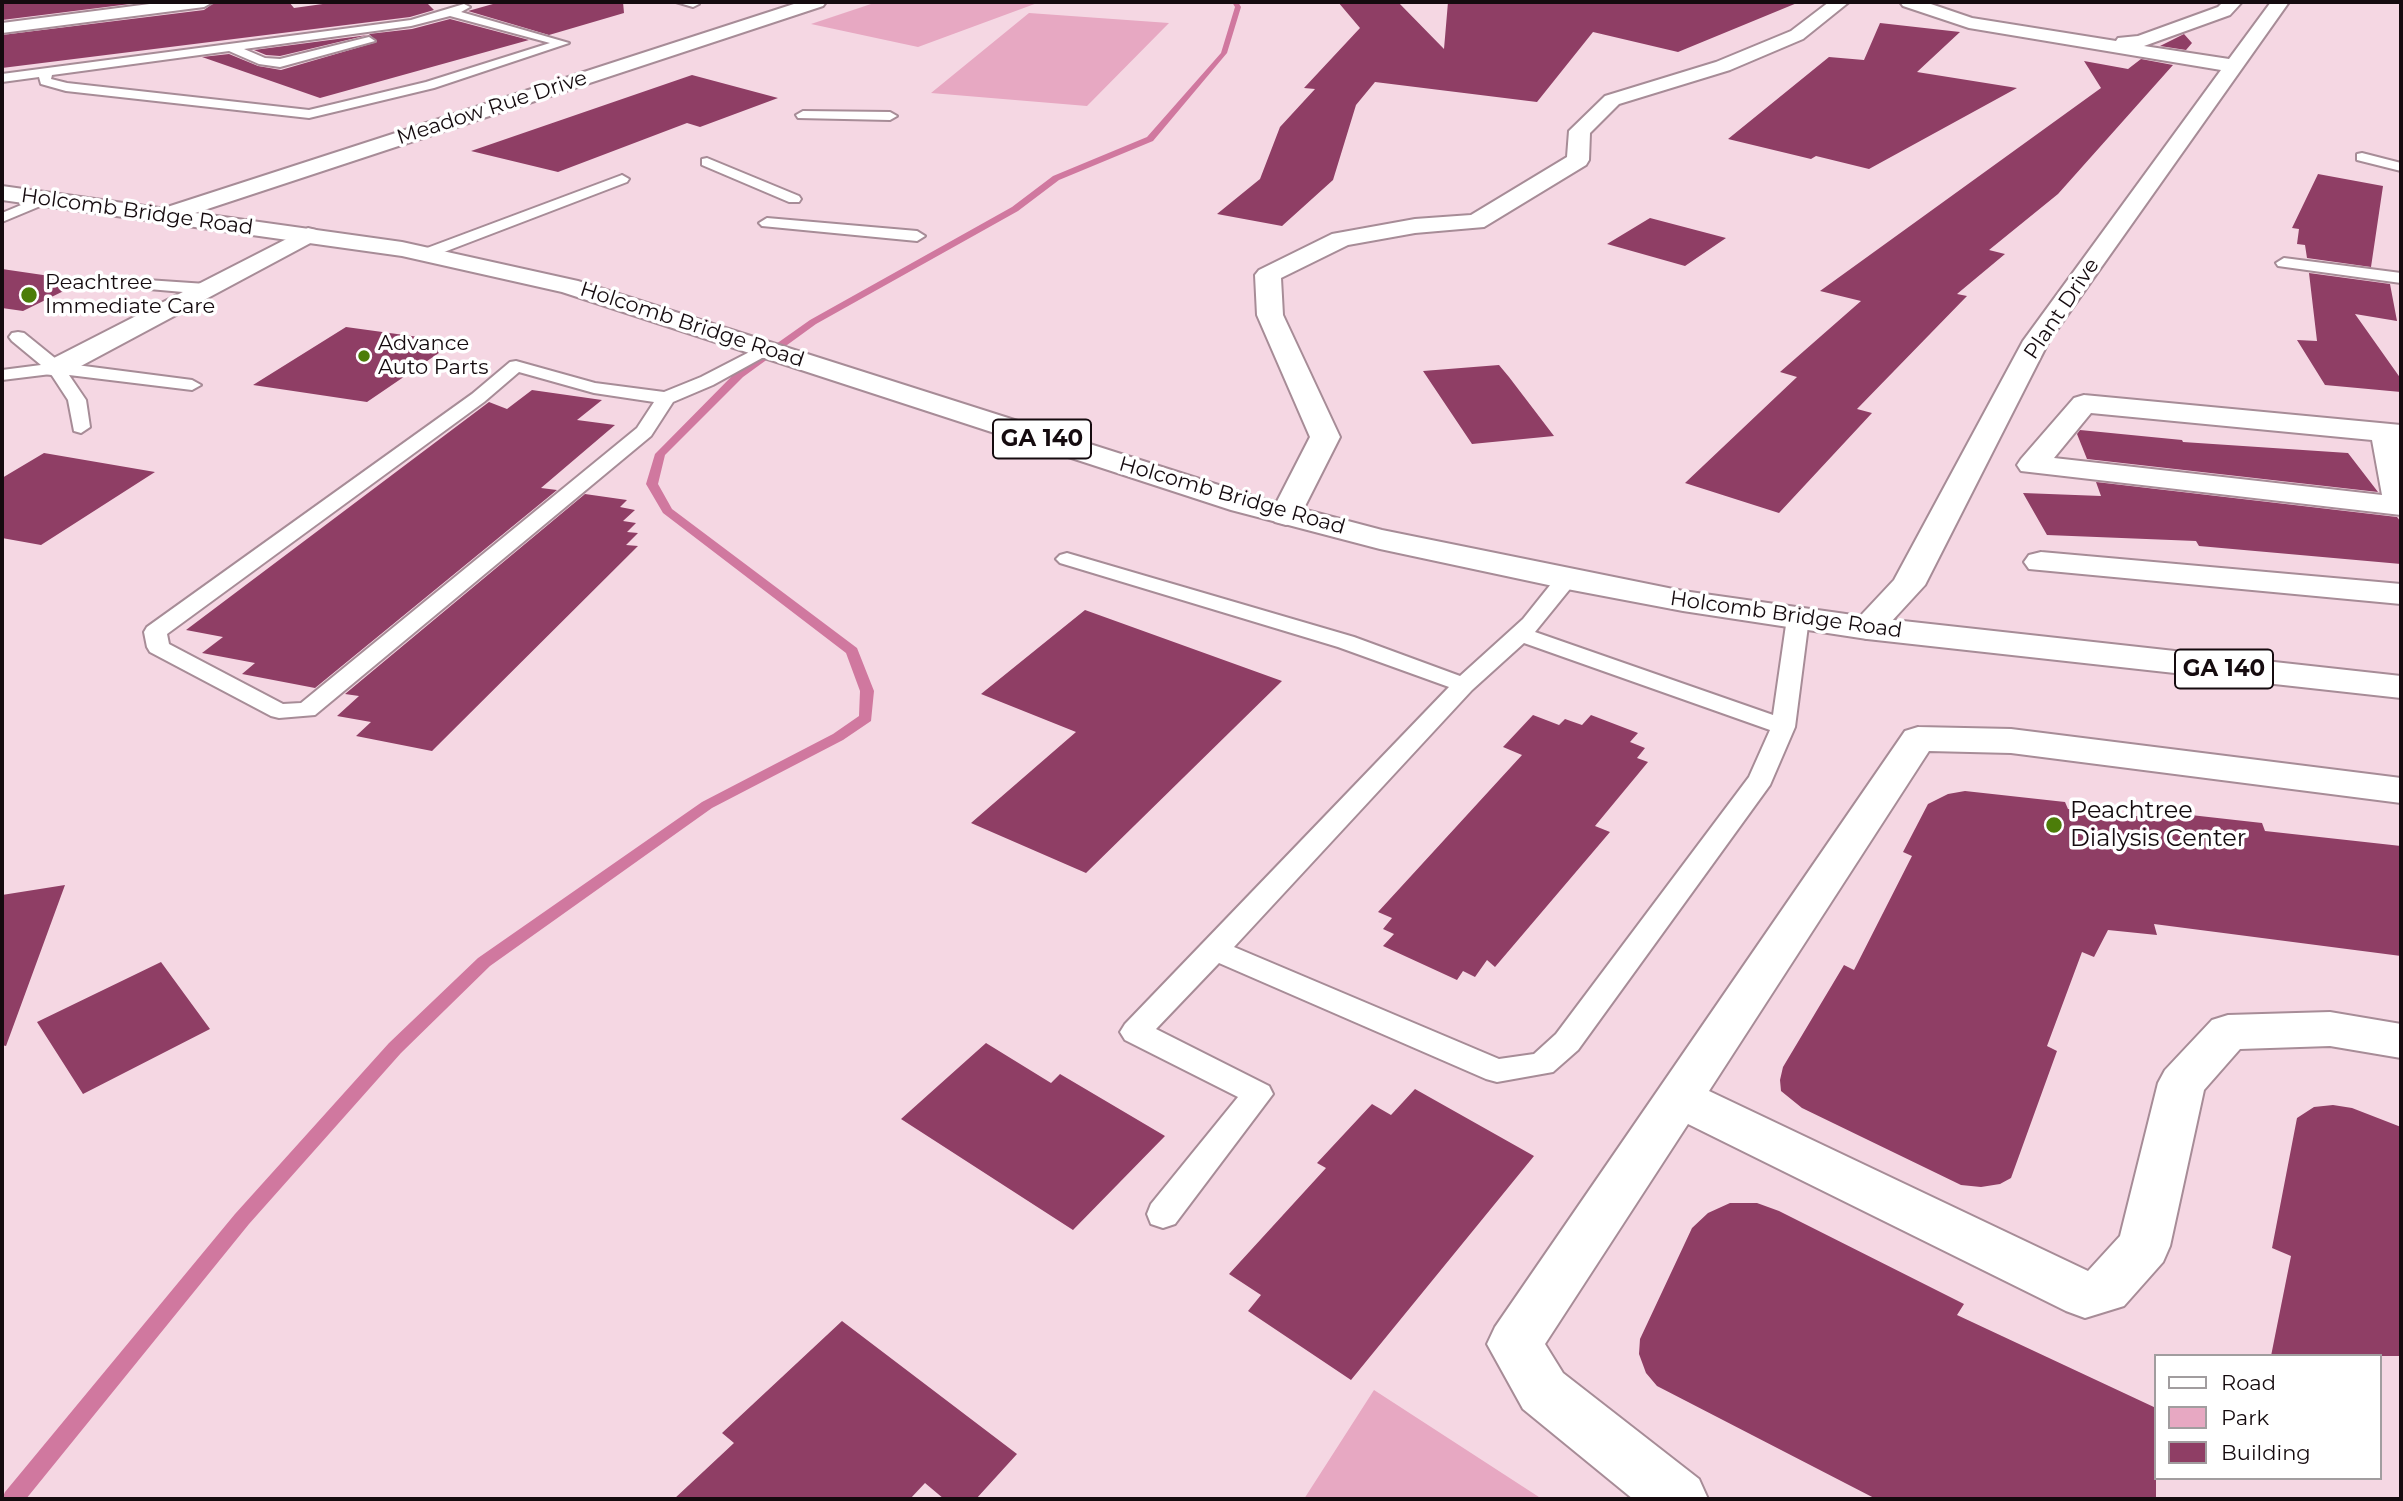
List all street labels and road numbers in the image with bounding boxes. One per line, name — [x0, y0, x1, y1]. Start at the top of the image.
street label: Meadow Rue Drive — [394, 65, 590, 151]
street label: Holcomb Bridge Road — [19, 183, 255, 241]
street label: Plant Drive — [2019, 254, 2105, 364]
street label: Holcomb Bridge Road — [577, 277, 807, 373]
road number: GA 140 — [993, 420, 1091, 458]
street label: Holcomb Bridge Road — [1116, 452, 1348, 540]
street label: Holcomb Bridge Road — [1668, 586, 1904, 644]
road number: GA 140 — [2175, 650, 2273, 688]

